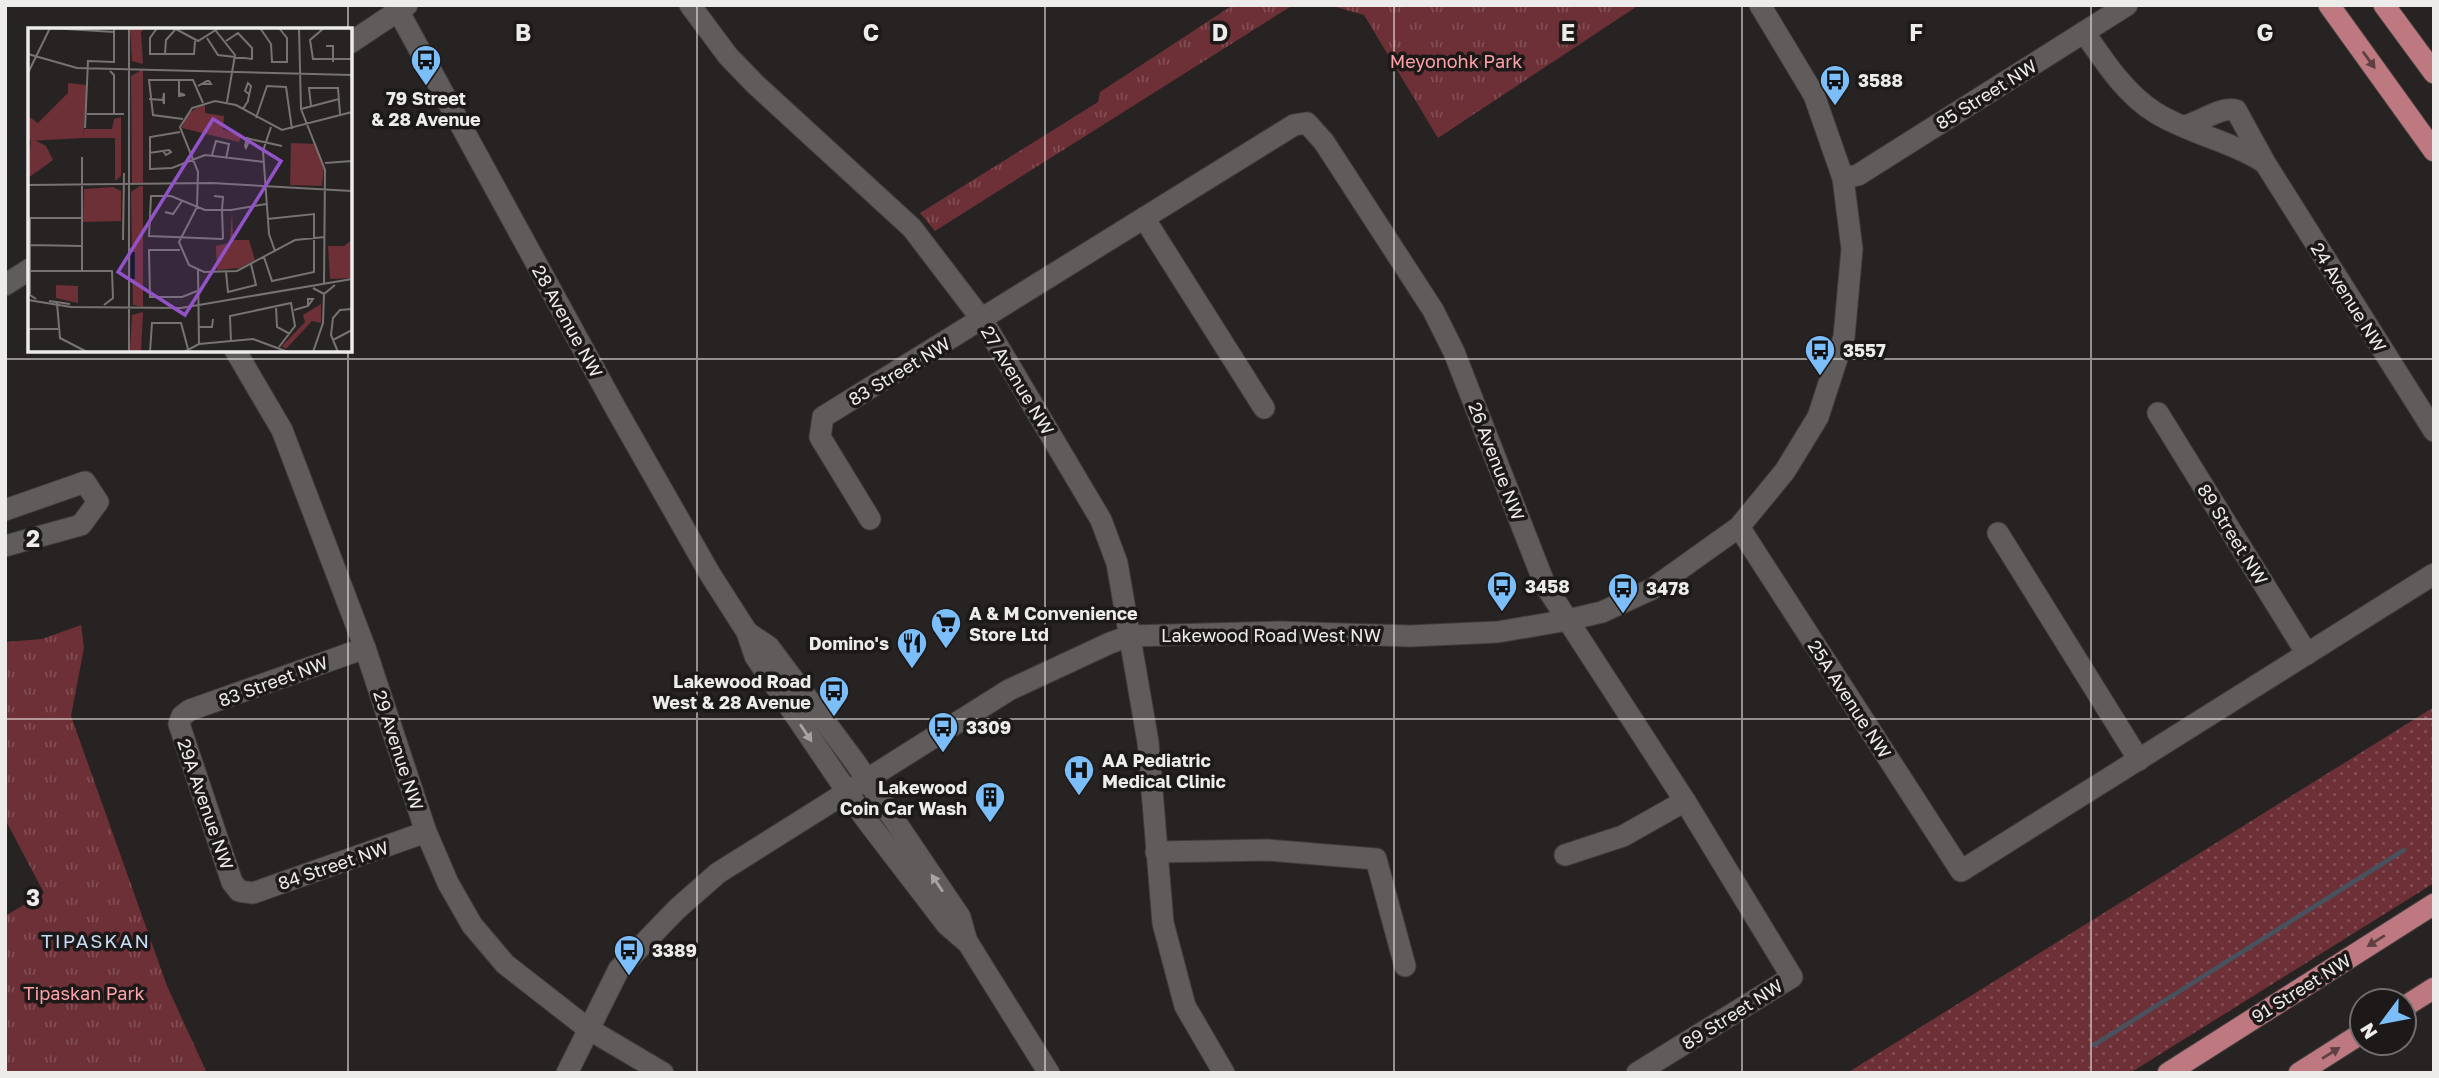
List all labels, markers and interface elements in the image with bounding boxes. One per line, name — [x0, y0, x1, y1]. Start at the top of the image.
text: B — [515, 18, 531, 46]
text: C — [863, 18, 879, 46]
text: D — [1212, 18, 1228, 46]
text: E — [1561, 18, 1575, 46]
text: F — [1909, 18, 1923, 46]
text: G — [2257, 18, 2273, 46]
inset map — [28, 28, 352, 352]
bus stop icon: 79 Street & 28 Avenue — [409, 43, 443, 87]
park label: Meyonohk Park — [1390, 50, 1522, 72]
one-way arrow — [2362, 51, 2376, 69]
street label: 85 Street NW — [1932, 54, 2040, 134]
bus stop icon: 3588 — [1818, 63, 1852, 107]
place label: 3588 — [1858, 69, 1903, 91]
place label: 79 Street & 28 Avenue — [371, 87, 481, 130]
street label: 24 Avenue NW — [2307, 238, 2391, 356]
street label: 28 Avenue NW — [528, 261, 608, 381]
street label: 27 Avenue NW — [977, 321, 1059, 439]
street label: 83 Street NW — [844, 332, 954, 410]
bus stop icon: 3557 — [1803, 333, 1837, 377]
place label: 3557 — [1843, 339, 1886, 361]
street label: 26 Avenue NW — [1464, 399, 1530, 523]
street label: 89 Street NW — [2193, 479, 2273, 589]
text: 2 — [26, 524, 40, 552]
bus stop icon: 3458 — [1485, 569, 1519, 613]
bus stop icon: 3478 — [1606, 571, 1640, 615]
place label: 3458 — [1525, 575, 1570, 597]
place label: 3478 — [1646, 577, 1690, 599]
place label: A & M Convenience Store Ltd — [969, 602, 1138, 645]
supermarket icon: A & M Convenience Store Ltd — [929, 606, 963, 650]
street label: Lakewood Road West NW — [1161, 624, 1381, 646]
restaurant icon: Domino's — [895, 626, 929, 670]
place label: Domino's — [809, 632, 889, 654]
street label: 25A Avenue NW — [1804, 636, 1896, 762]
street label: 83 Street NW — [215, 651, 331, 711]
place label: Lakewood Road West & 28 Avenue — [652, 670, 811, 713]
bus stop icon: Lakewood Road West & 28 Avenue — [817, 674, 851, 718]
street label: 29 Avenue NW — [369, 687, 429, 813]
bus stop icon: 3309 — [926, 710, 960, 754]
place label: 3309 — [966, 716, 1011, 738]
one-way arrow — [799, 723, 812, 742]
street label: 29A Avenue NW — [173, 736, 239, 872]
place label: AA Pediatric Medical Clinic — [1102, 749, 1226, 792]
hospital icon: AA Pediatric Medical Clinic — [1062, 753, 1096, 797]
place label: Lakewood Coin Car Wash — [840, 776, 967, 819]
building icon: Lakewood Coin Car Wash — [973, 780, 1007, 824]
street label: 84 Street NW — [275, 836, 391, 894]
one-way arrow — [930, 873, 943, 893]
text: 3 — [26, 883, 40, 911]
district label: TIPASKAN — [41, 929, 151, 952]
bus stop icon: 3389 — [612, 933, 646, 977]
one-way arrow — [2366, 934, 2386, 947]
place label: 3389 — [652, 939, 697, 961]
street label: 91 Street NW — [2247, 949, 2355, 1027]
street label: 89 Street NW — [1677, 974, 1787, 1054]
park label: Tipaskan Park — [23, 982, 145, 1004]
north arrow — [2348, 987, 2418, 1057]
text: N — [2355, 1019, 2382, 1043]
one-way arrow — [2321, 1047, 2340, 1060]

